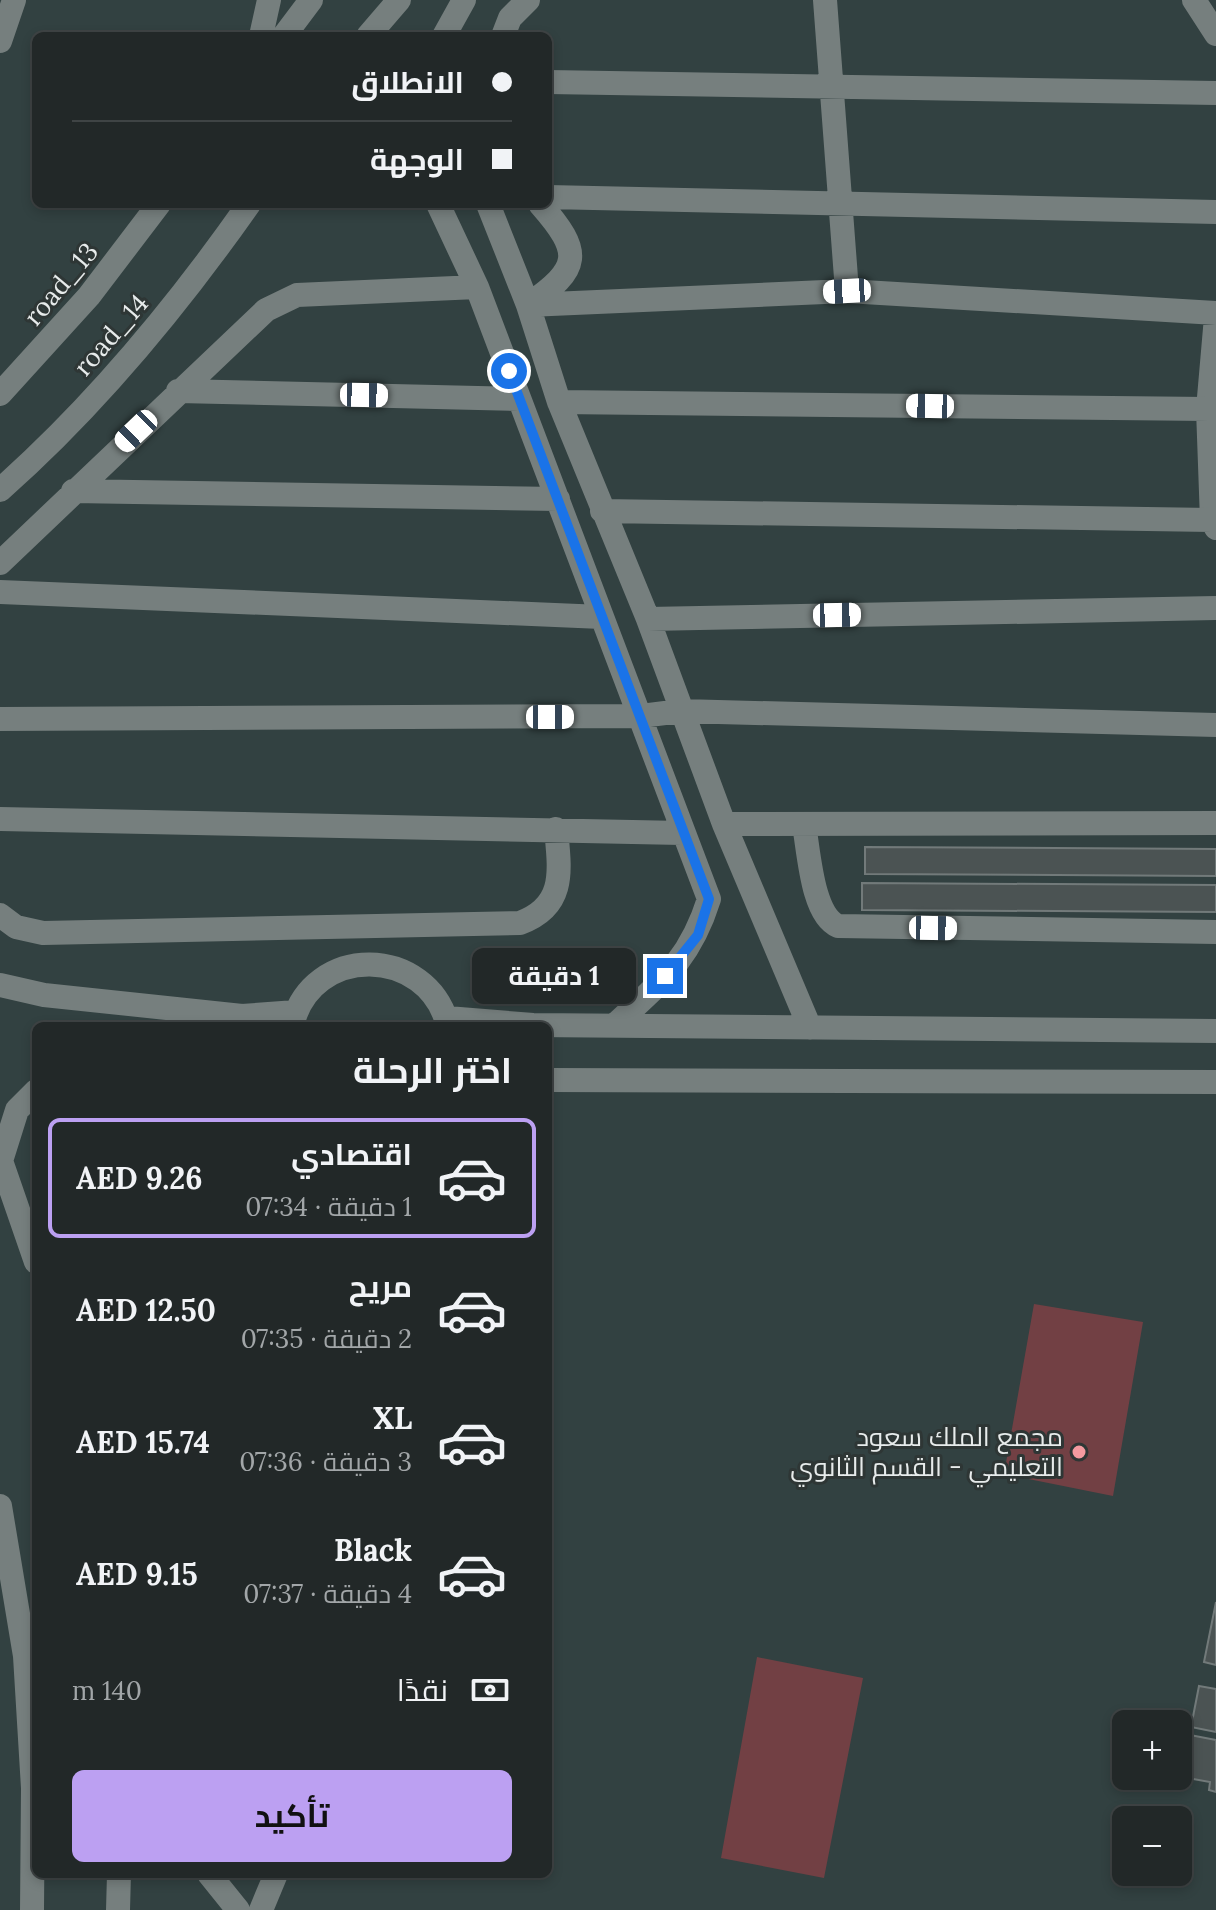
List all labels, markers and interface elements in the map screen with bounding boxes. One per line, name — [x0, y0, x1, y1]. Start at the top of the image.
text: الانطلاق — [351, 63, 464, 101]
text: الوجهة — [370, 140, 464, 178]
street label: road_13 — [16, 235, 105, 332]
car — [822, 278, 872, 304]
street label: road_14 — [66, 287, 155, 382]
route start — [491, 353, 527, 389]
car — [340, 383, 388, 407]
car — [906, 394, 954, 418]
car — [110, 406, 162, 456]
car — [813, 603, 861, 627]
car — [526, 705, 574, 729]
car — [909, 916, 957, 940]
callout: 1 دقيقة — [473, 948, 637, 1004]
route end — [647, 958, 683, 994]
text: 1 دقيقة — [509, 959, 599, 992]
text: اختر الرحلة — [353, 1047, 512, 1093]
text: اقتصادي — [291, 1135, 412, 1173]
icon: car — [436, 1142, 508, 1214]
text: AED 9.26 — [76, 1159, 202, 1197]
text: 1 دقيقة · 07:34 — [245, 1190, 412, 1223]
text: مريح — [349, 1267, 412, 1305]
icon: car — [436, 1274, 508, 1346]
text: AED 12.50 — [76, 1291, 216, 1329]
text: 2 دقيقة · 07:35 — [241, 1322, 412, 1355]
text: XL — [373, 1399, 412, 1437]
icon: car — [436, 1406, 508, 1478]
place label: مجمع الملك سعود التعليمي - القسم الثانوي — [790, 1420, 1063, 1488]
text: AED 15.74 — [76, 1423, 210, 1461]
marker: مجمع الملك سعود التعليمي - القسم الثانوي — [1070, 1443, 1088, 1461]
text: 3 دقيقة · 07:36 — [239, 1445, 412, 1478]
text: Black — [334, 1531, 412, 1569]
icon: car — [436, 1538, 508, 1610]
text: AED 9.15 — [76, 1555, 198, 1593]
text: 4 دقيقة · 07:37 — [243, 1577, 412, 1610]
icon: cash — [468, 1668, 512, 1712]
text: نقدًا — [397, 1671, 448, 1709]
text: 140 m — [72, 1674, 142, 1707]
map controls — [1112, 1710, 1192, 1886]
button: + — [1112, 1710, 1192, 1790]
button: تأكيد — [72, 1770, 512, 1862]
button: − — [1112, 1806, 1192, 1886]

